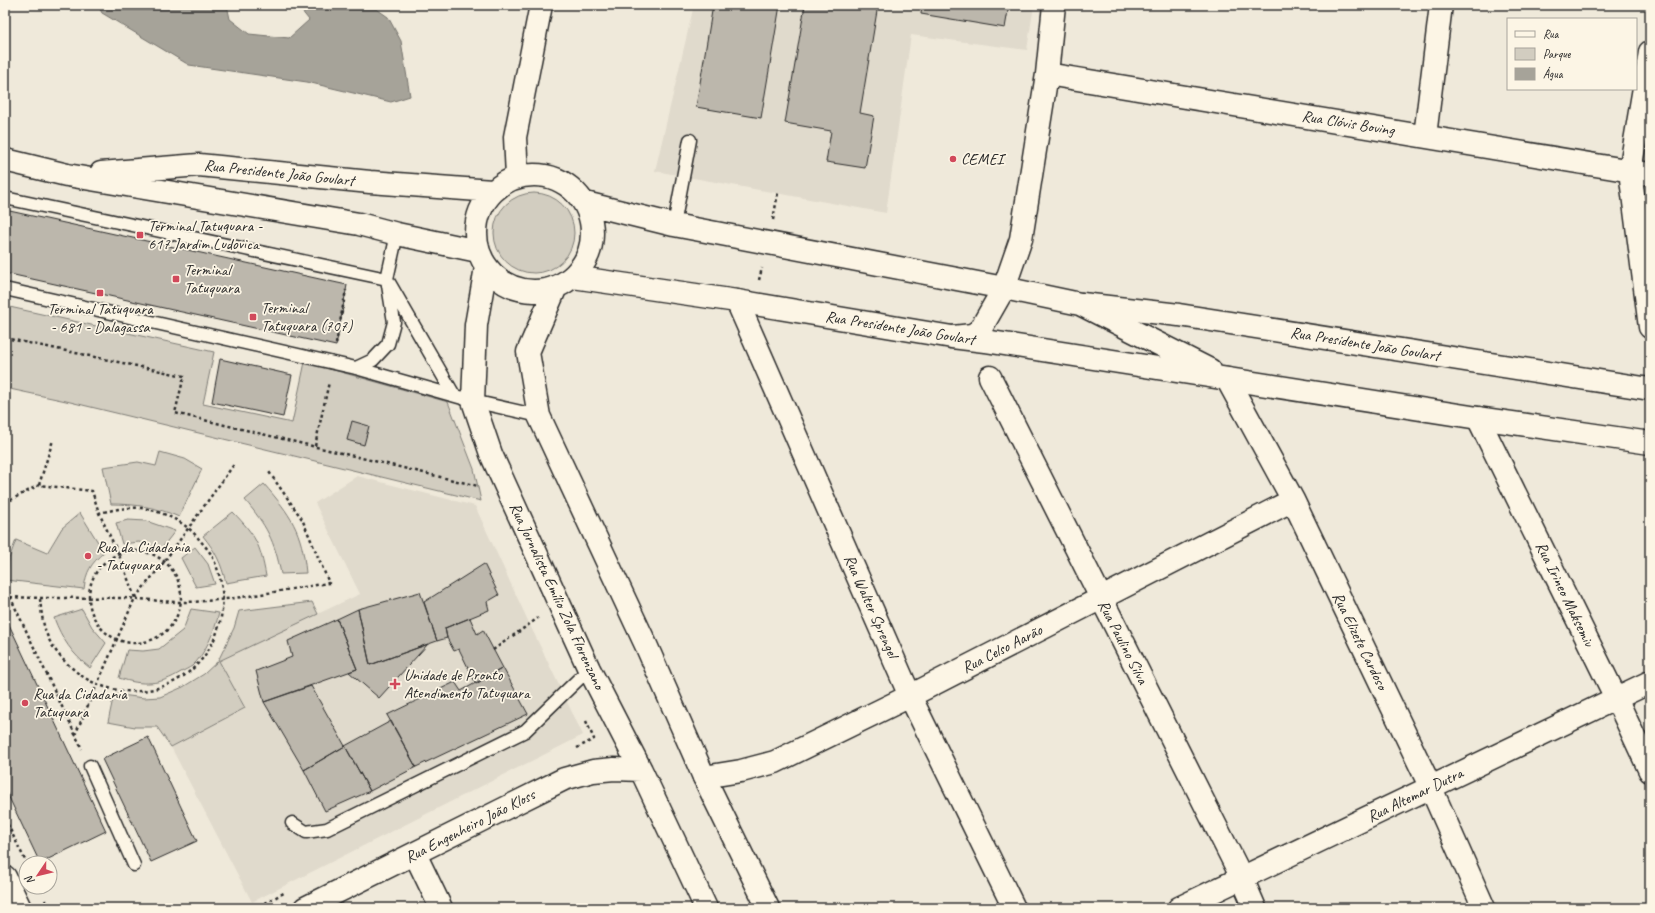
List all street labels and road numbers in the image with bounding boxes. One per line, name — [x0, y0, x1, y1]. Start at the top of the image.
street label: Rua Clóvis Boving — [1300, 106, 1397, 140]
street label: Rua Presidente João Goulart — [203, 155, 358, 191]
street label: Rua Presidente João Goulart — [824, 306, 979, 350]
street label: Rua Presidente João Goulart — [1289, 322, 1444, 366]
street label: Rua Jornalista Emílio Zola Florenzano — [505, 499, 610, 695]
street label: Rua Irineo Maksemiv — [1531, 538, 1600, 651]
street label: Rua Walter Sprengel — [839, 551, 904, 664]
street label: Rua Elizete Cardoso — [1328, 589, 1393, 695]
street label: Rua Paulino Silva — [1093, 597, 1153, 689]
street label: Rua Celso Aarão — [958, 620, 1047, 678]
street label: Rua Altemar Dutra — [1364, 763, 1467, 827]
street label: Rua Engenheiro João Kloss — [402, 784, 540, 867]

